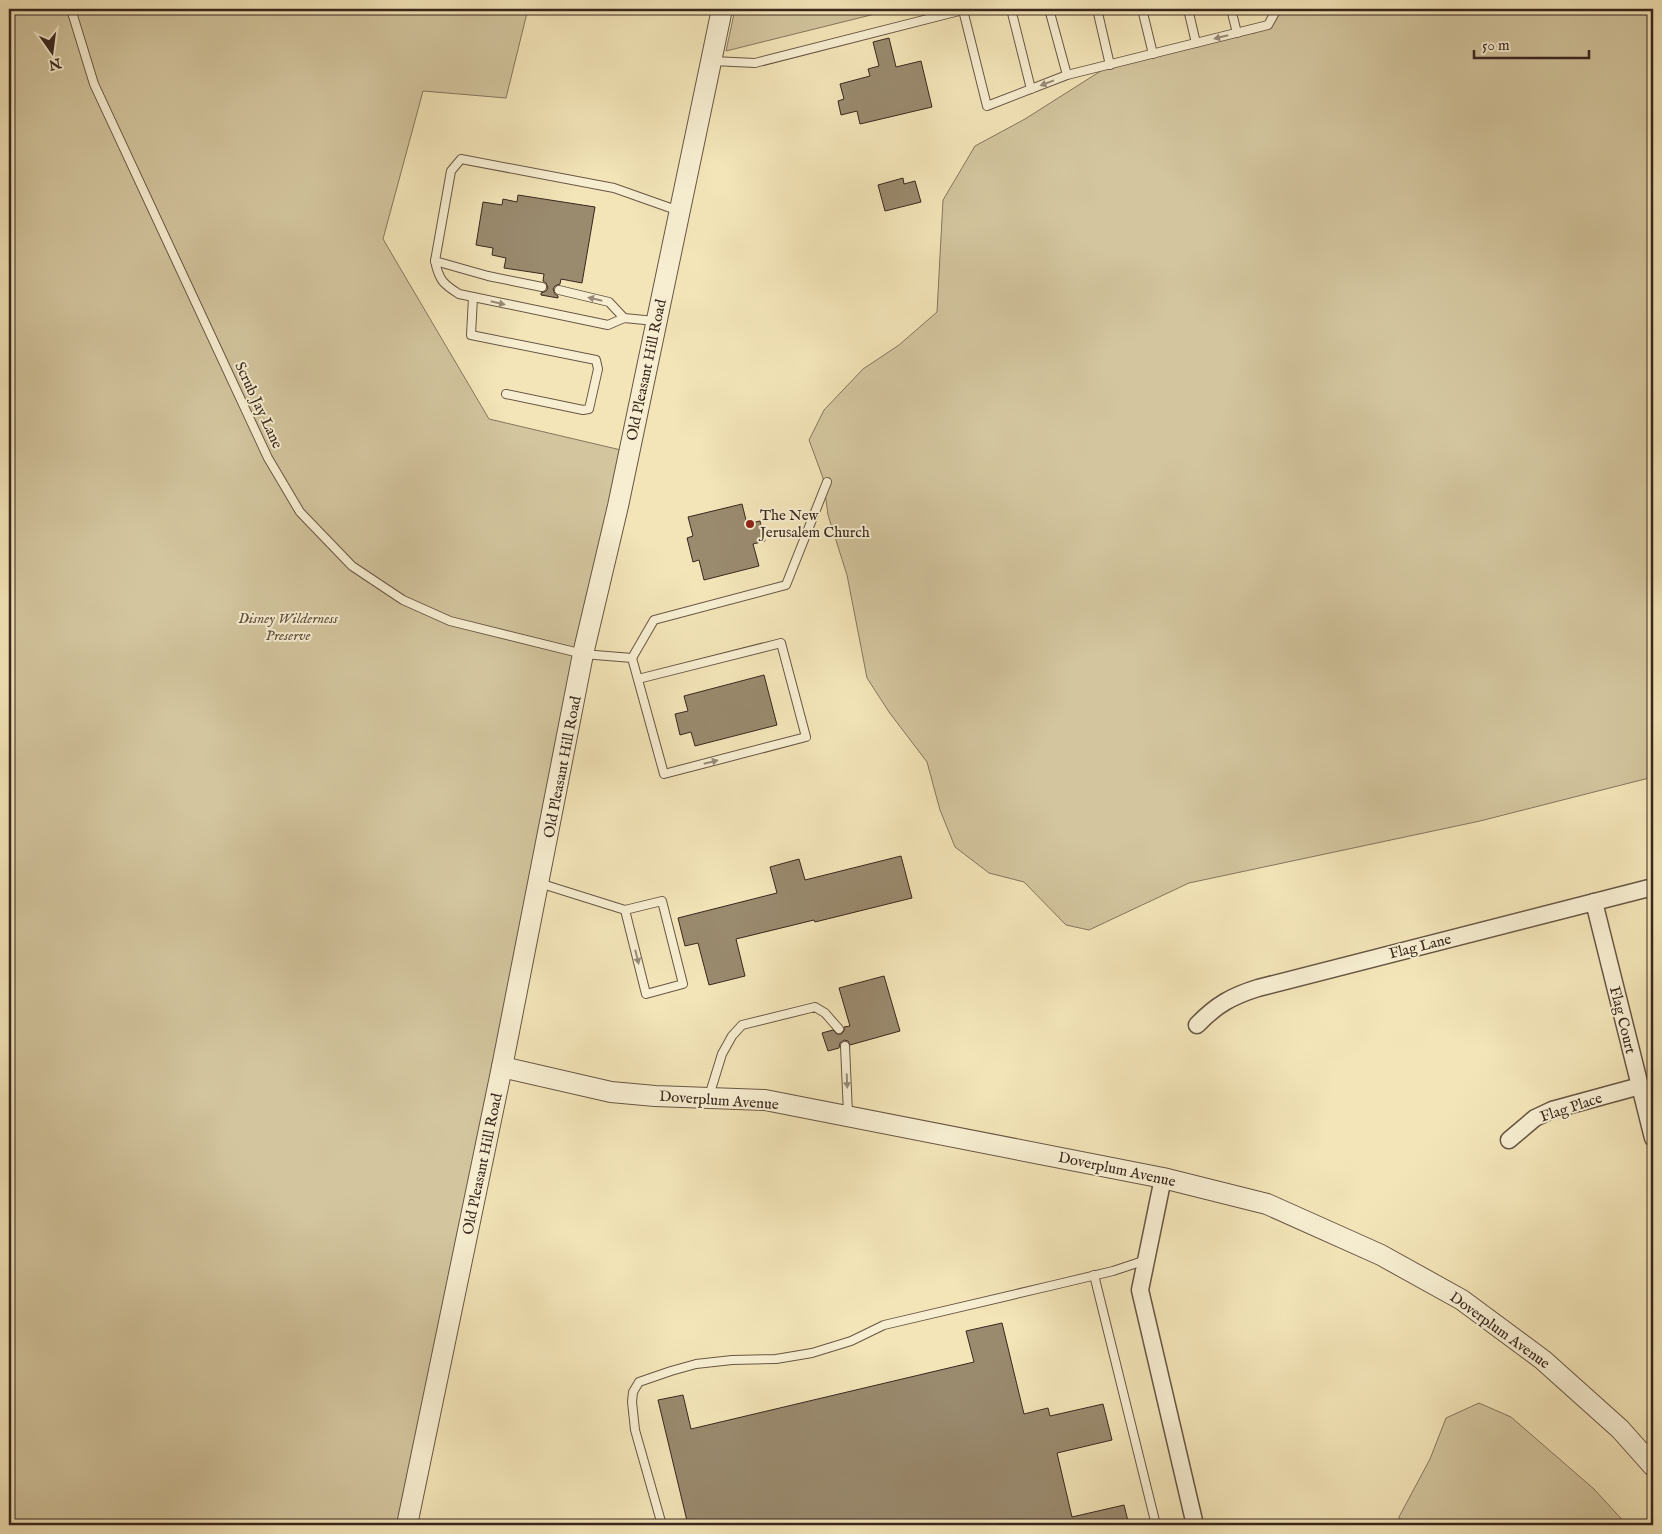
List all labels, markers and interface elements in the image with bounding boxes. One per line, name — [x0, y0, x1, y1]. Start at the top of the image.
north arrow — [28, 28, 78, 78]
scale bar — [1474, 28, 1590, 60]
one-way arrow — [1213, 33, 1228, 41]
text: 50 m — [1482, 36, 1510, 55]
text: N — [47, 53, 64, 74]
one-way arrow — [1039, 79, 1054, 87]
one-way arrow — [587, 295, 603, 303]
street label: Old Pleasant Hill Road — [622, 297, 671, 443]
one-way arrow — [491, 299, 506, 307]
street label: Scrub Jay Lane — [230, 359, 287, 452]
place label: The New Jerusalem Church — [758, 506, 870, 542]
marker: The New Jerusalem Church — [744, 518, 756, 530]
park label: Disney Wilderness Preserve — [238, 609, 339, 645]
street label: Old Pleasant Hill Road — [539, 694, 586, 840]
one-way arrow — [704, 757, 719, 765]
street label: Flag Lane — [1387, 930, 1453, 963]
one-way arrow — [633, 950, 641, 965]
street label: Flag Court — [1605, 984, 1640, 1056]
one-way arrow — [843, 1074, 851, 1090]
street label: Doverplum Avenue — [659, 1087, 779, 1114]
street label: Flag Place — [1538, 1088, 1605, 1126]
street label: Old Pleasant Hill Road — [458, 1091, 507, 1237]
street label: Doverplum Avenue — [1056, 1148, 1177, 1191]
street label: Doverplum Avenue — [1446, 1288, 1554, 1373]

